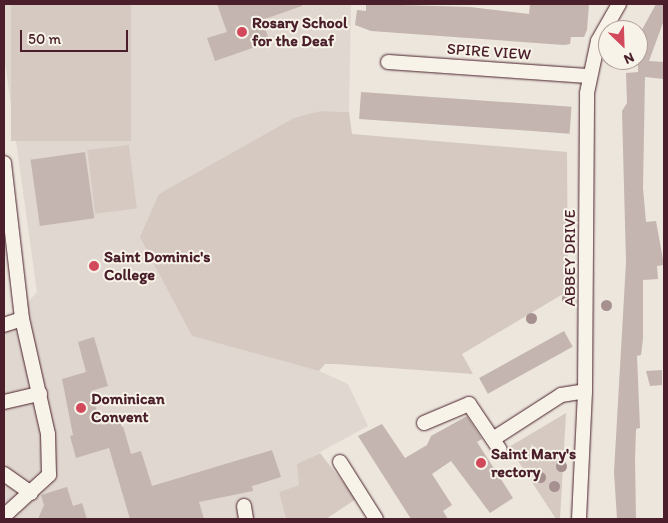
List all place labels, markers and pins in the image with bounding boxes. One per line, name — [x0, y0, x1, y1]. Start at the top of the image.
place label: Rosary School for the Deaf — [252, 13, 347, 51]
marker: Rosary School for the Deaf — [236, 26, 248, 38]
place label: Saint Dominic's College — [104, 247, 211, 285]
marker: Saint Dominic's College — [88, 260, 100, 272]
place label: Dominican Convent — [91, 389, 165, 427]
marker: Dominican Convent — [75, 402, 87, 414]
place label: Saint Mary's rectory — [491, 444, 576, 482]
marker: Saint Mary's rectory — [475, 457, 487, 469]

